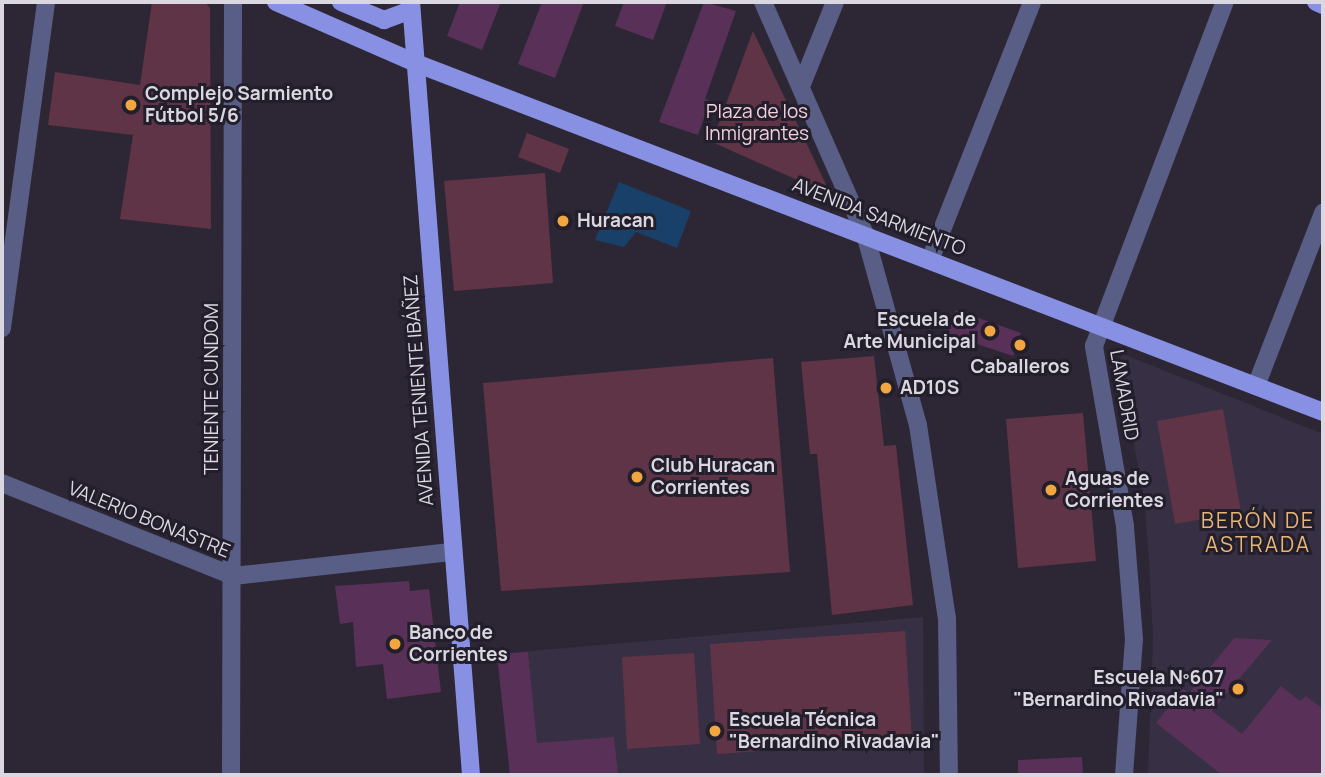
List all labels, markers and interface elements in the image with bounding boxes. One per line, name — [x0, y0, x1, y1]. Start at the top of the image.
place label: Complejo Sarmiento Fútbol 5/6 — [145, 83, 333, 127]
marker: Complejo Sarmiento Fútbol 5/6 — [123, 97, 139, 113]
park label: Plaza de los Inmigrantes — [705, 101, 809, 145]
street label: AVENIDA SARMIENTO — [789, 173, 969, 261]
place label: Huracan — [577, 210, 654, 232]
marker: Huracan — [555, 213, 571, 229]
street label: AVENIDA TENIENTE IBÁÑEZ — [400, 274, 438, 506]
street label: TENIENTE CUNDOM — [201, 303, 223, 475]
place label: Escuela de Arte Municipal — [843, 309, 976, 353]
marker: Escuela de Arte Municipal — [982, 323, 998, 339]
marker: Caballeros — [1012, 337, 1028, 353]
street label: LAMADRID — [1105, 348, 1143, 442]
place label: Caballeros — [971, 356, 1069, 378]
place label: AD10S — [900, 377, 959, 399]
marker: AD10S — [878, 380, 894, 396]
place label: Club Huracan Corrientes — [651, 455, 775, 499]
place label: Aguas de Corrientes — [1065, 468, 1164, 512]
marker: Club Huracan Corrientes — [629, 469, 645, 485]
street label: VALERIO BONASTRE — [65, 477, 233, 563]
marker: Aguas de Corrientes — [1043, 482, 1059, 498]
district label: BERÓN DE ASTRADA — [1202, 507, 1314, 557]
place label: Banco de Corrientes — [409, 622, 508, 666]
marker: Banco de Corrientes — [387, 636, 403, 652]
place label: Escuela Nº607 "Bernardino Rivadavia" — [1013, 667, 1224, 711]
marker: Escuela Nº607 "Bernardino Rivadavia" — [1230, 681, 1246, 697]
place label: Escuela Técnica "Bernardino Rivadavia" — [729, 709, 940, 753]
marker: Escuela Técnica "Bernardino Rivadavia" — [707, 723, 723, 739]

